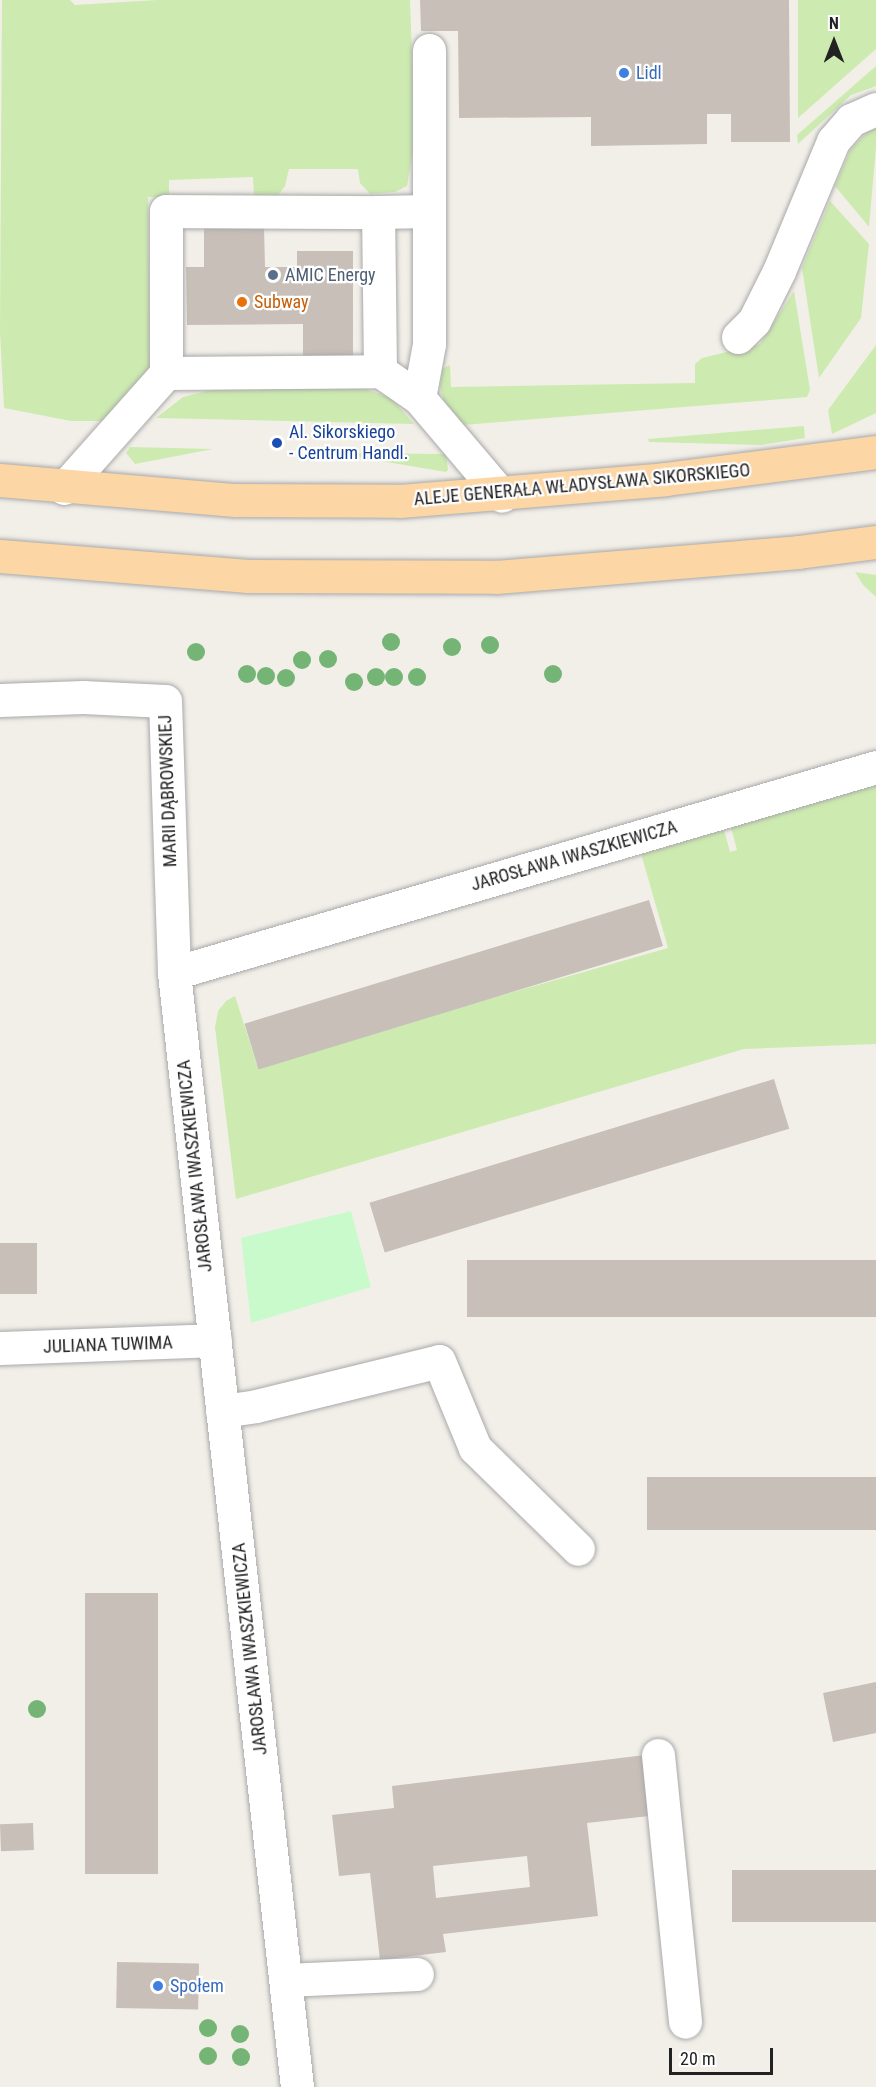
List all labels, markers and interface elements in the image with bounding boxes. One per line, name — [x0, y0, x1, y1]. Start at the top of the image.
north arrow — [804, 12, 864, 72]
text: N — [829, 14, 839, 33]
place label: Lidl — [636, 62, 662, 84]
marker: Lidl — [617, 66, 631, 80]
place label: AMIC Energy — [285, 264, 376, 286]
marker: AMIC Energy — [266, 268, 280, 282]
place label: Subway — [254, 291, 309, 313]
marker: Subway — [235, 295, 249, 309]
place label: Al. Sikorskiego - Centrum Handl. — [289, 422, 408, 464]
marker: Al. Sikorskiego - Centrum Handl. — [270, 436, 284, 450]
street label: ALEJE GENERAŁA WŁADYSŁAWA SIKORSKIEGO — [413, 460, 751, 510]
street label: MARII DĄBROWSKIEJ — [155, 714, 181, 868]
street label: JAROSŁAWA IWASZKIEWICZA — [468, 816, 680, 896]
street label: JAROSŁAWA IWASZKIEWICZA — [173, 1059, 217, 1273]
street label: JULIANA TUWIMA — [43, 1332, 173, 1358]
street label: JAROSŁAWA IWASZKIEWICZA — [228, 1542, 272, 1756]
place label: Społem — [170, 1975, 224, 1997]
marker: Społem — [151, 1979, 165, 1993]
scale bar — [672, 2036, 776, 2074]
text: 20 m — [680, 2048, 715, 2069]

